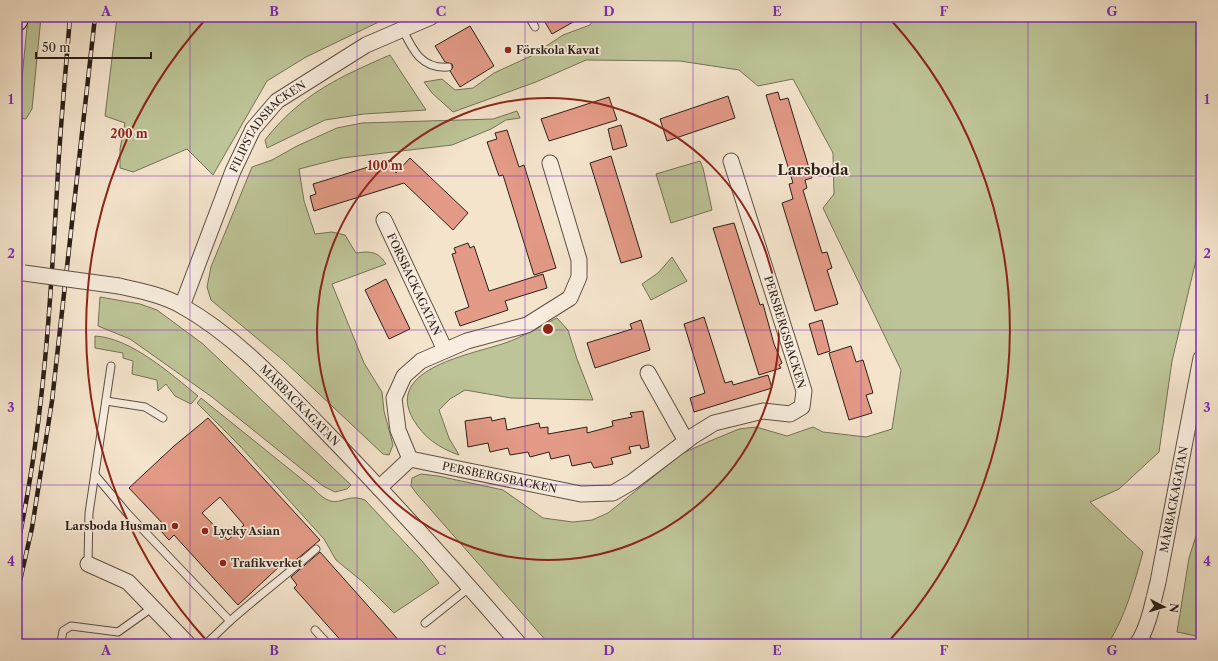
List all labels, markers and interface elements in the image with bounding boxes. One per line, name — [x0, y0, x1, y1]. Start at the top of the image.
text: A — [100, 3, 112, 19]
text: B — [269, 3, 279, 19]
text: C — [436, 3, 446, 19]
text: D — [603, 3, 615, 19]
text: E — [772, 3, 782, 19]
text: F — [940, 3, 949, 19]
text: G — [1106, 3, 1118, 19]
scale bar — [36, 34, 151, 60]
text: 50 m — [42, 40, 71, 55]
place label: Förskola Kavat — [516, 43, 600, 57]
marker: Förskola Kavat — [503, 45, 513, 55]
street label: FILIPSTADSBACKEN — [226, 78, 308, 175]
text: 1 — [8, 91, 14, 107]
text: 1 — [1204, 91, 1210, 107]
text: 200 m — [110, 126, 148, 141]
text: 100 m — [367, 158, 403, 173]
district label: Larsboda — [777, 160, 849, 179]
street label: FORSBACKAGATAN — [384, 231, 444, 338]
text: 2 — [7, 245, 15, 261]
text: 2 — [1203, 245, 1211, 261]
street label: PERSBERGSBACKEN — [761, 274, 809, 390]
centre of rings — [541, 322, 555, 336]
street label: MÅRBACKAGATAN — [257, 362, 343, 449]
text: 3 — [7, 399, 15, 415]
text: 3 — [1203, 399, 1211, 415]
street label: MÅRBACKAGATAN — [1157, 445, 1191, 554]
street label: PERSBERGSBACKEN — [441, 459, 558, 496]
place label: Larsboda Husman — [65, 519, 167, 533]
marker: Larsboda Husman — [170, 521, 180, 531]
place label: Lycky Asian — [213, 524, 280, 538]
marker: Lycky Asian — [200, 526, 210, 536]
text: 4 — [7, 553, 15, 569]
text: 4 — [1203, 553, 1211, 569]
place label: Trafikverket — [231, 556, 303, 570]
marker: Trafikverket — [218, 558, 228, 568]
north arrow — [1144, 587, 1184, 627]
text: N — [1166, 603, 1181, 614]
text: A — [100, 642, 112, 658]
text: B — [269, 642, 279, 658]
text: C — [436, 642, 446, 658]
text: D — [603, 642, 615, 658]
text: E — [772, 642, 782, 658]
text: F — [940, 642, 949, 658]
text: G — [1106, 642, 1118, 658]

